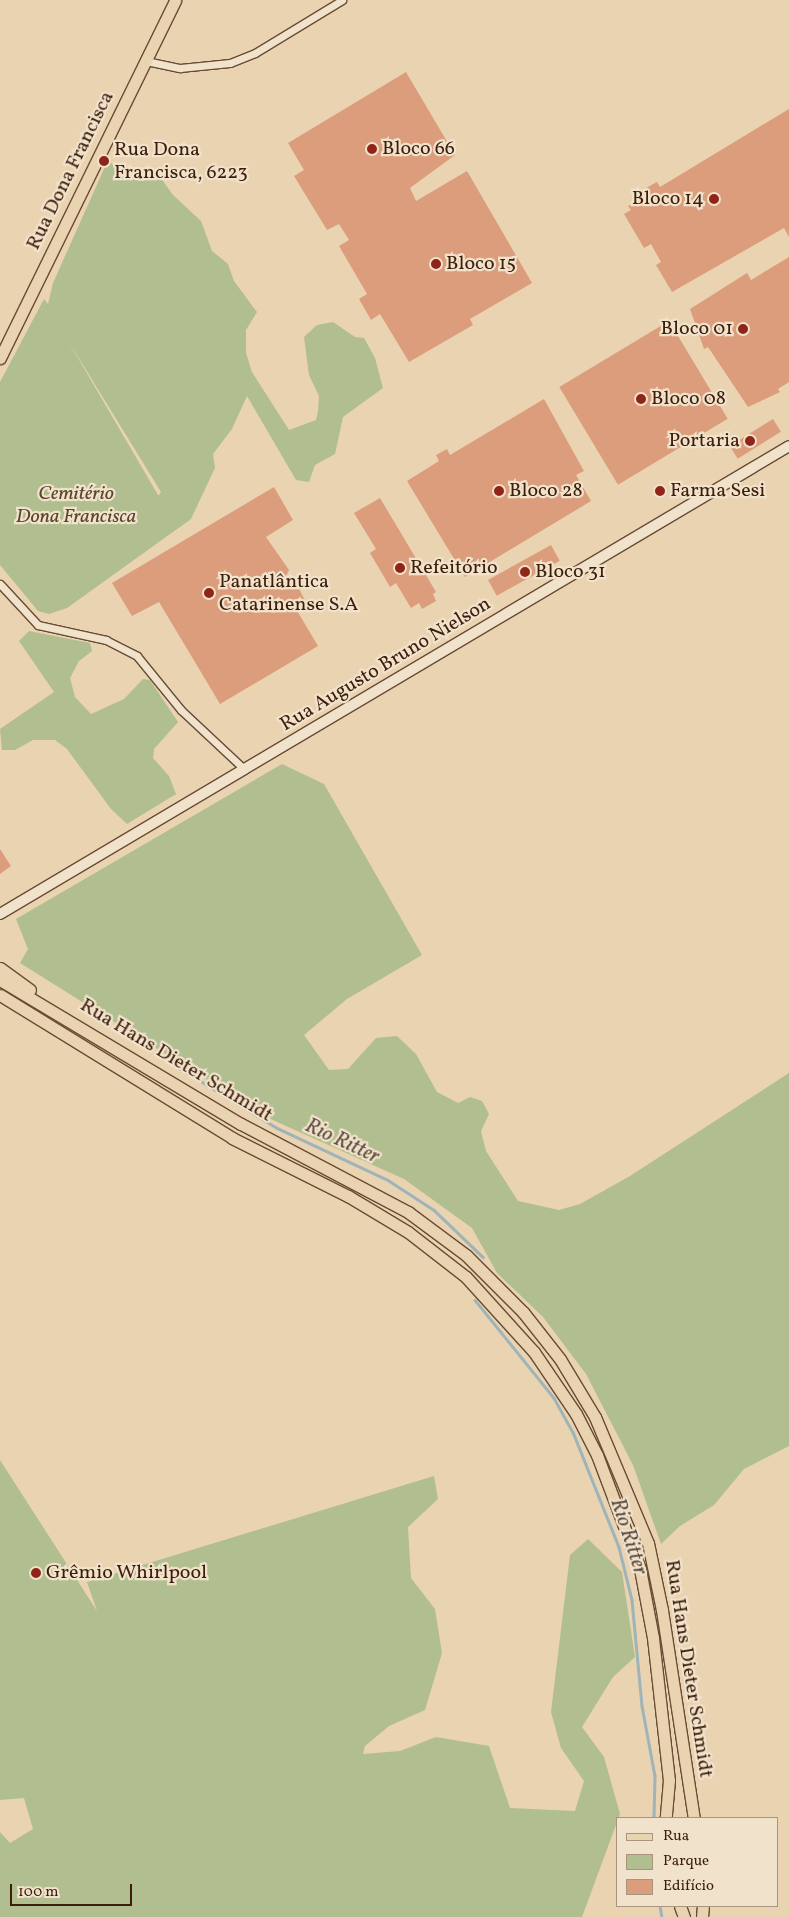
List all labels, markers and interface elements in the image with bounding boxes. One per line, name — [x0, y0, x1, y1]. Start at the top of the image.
street label: Rua Dona Francisca — [22, 88, 120, 254]
place label: Bloco 66 — [382, 137, 455, 161]
place label: Rua Dona Francisca, 6223 — [114, 138, 248, 185]
marker: Bloco 66 — [366, 143, 378, 155]
marker: Rua Dona Francisca, 6223 — [98, 155, 110, 167]
place label: Bloco 14 — [632, 187, 704, 211]
marker: Bloco 14 — [708, 193, 720, 205]
place label: Bloco 15 — [446, 252, 516, 276]
marker: Bloco 15 — [430, 258, 442, 270]
place label: Bloco 01 — [661, 317, 733, 341]
marker: Bloco 01 — [737, 323, 749, 335]
place label: Bloco 08 — [651, 387, 726, 411]
marker: Bloco 08 — [635, 393, 647, 405]
place label: Portaria — [668, 429, 740, 453]
marker: Portaria — [744, 435, 756, 447]
place label: Bloco 28 — [509, 479, 583, 503]
place label: Farma Sesi — [670, 479, 765, 503]
park label: Cemitério Dona Francisca — [16, 483, 136, 530]
marker: Bloco 28 — [493, 485, 505, 497]
marker: Farma Sesi — [654, 485, 666, 497]
place label: Refeitório — [410, 556, 498, 580]
place label: Bloco 31 — [535, 560, 606, 584]
marker: Refeitório — [394, 562, 406, 574]
marker: Bloco 31 — [519, 566, 531, 578]
place label: Panatlântica Catarinense S.A — [219, 570, 358, 617]
marker: Panatlântica Catarinense S.A — [203, 587, 215, 599]
street label: Rua Augusto Bruno Nielson — [276, 593, 496, 737]
street label: Rua Hans Dieter Schmidt — [75, 994, 277, 1128]
water label: Rio Ritter — [301, 1114, 383, 1170]
water label: Rio Ritter — [604, 1495, 652, 1579]
street label: Rua Hans Dieter Schmidt — [659, 1558, 717, 1780]
place label: Grêmio Whirlpool — [46, 1561, 208, 1585]
marker: Grêmio Whirlpool — [30, 1567, 42, 1579]
legend — [616, 1817, 779, 1907]
text: Rua — [663, 1826, 689, 1847]
text: Parque — [663, 1851, 709, 1872]
scale bar — [12, 1874, 135, 1906]
text: Edifício — [663, 1876, 714, 1897]
text: 100 m — [18, 1882, 58, 1903]

